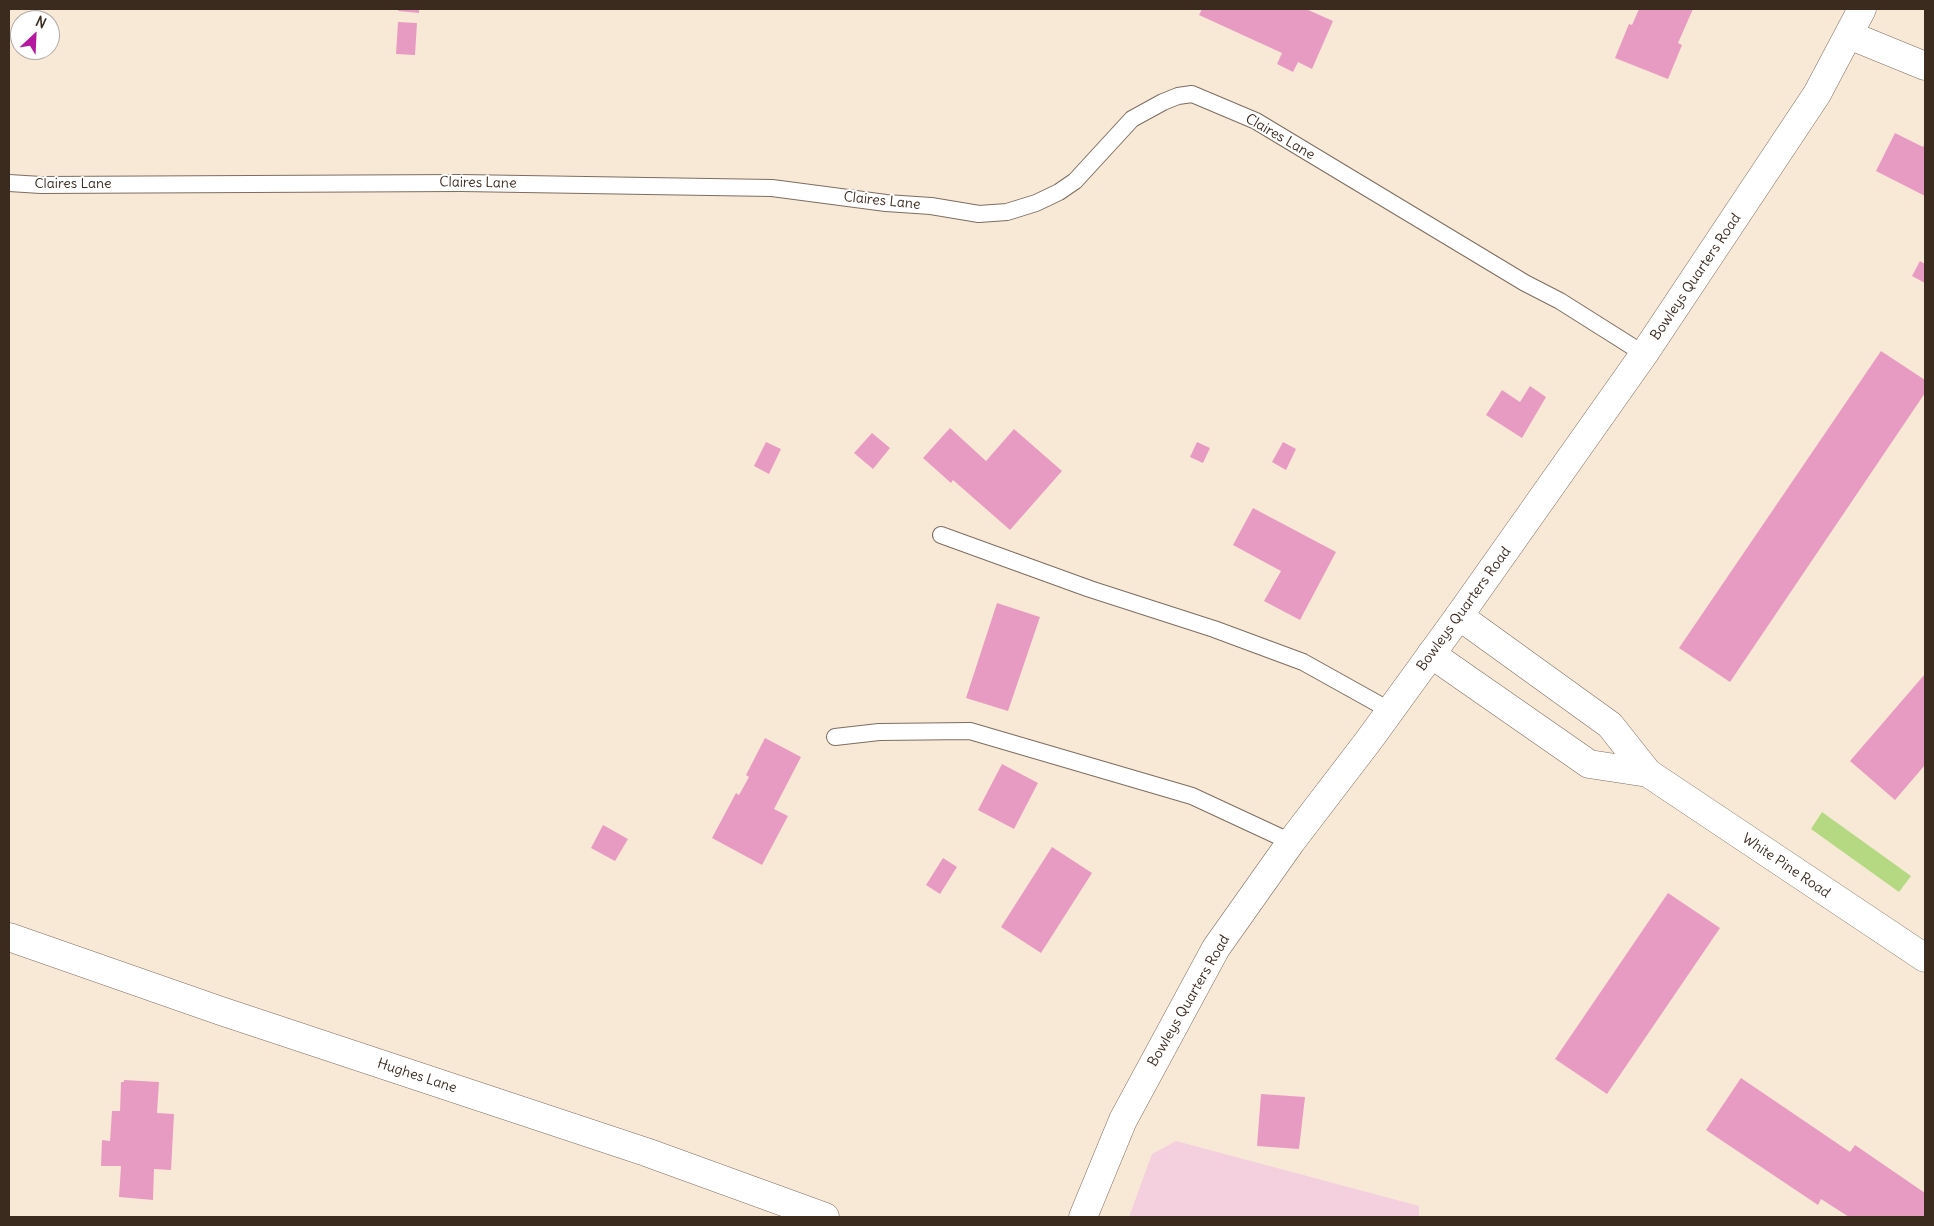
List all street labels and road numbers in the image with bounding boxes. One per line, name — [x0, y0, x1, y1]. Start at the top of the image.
street label: Claires Lane — [1242, 110, 1318, 164]
street label: Claires Lane — [439, 174, 517, 192]
street label: Claires Lane — [34, 176, 112, 192]
street label: Claires Lane — [843, 189, 921, 213]
street label: Bowleys Quarters Road — [1647, 210, 1745, 344]
street label: Bowleys Quarters Road — [1413, 544, 1515, 674]
street label: White Pine Road — [1739, 830, 1833, 902]
street label: Bowleys Quarters Road — [1144, 932, 1234, 1070]
street label: Hughes Lane — [375, 1055, 459, 1097]

